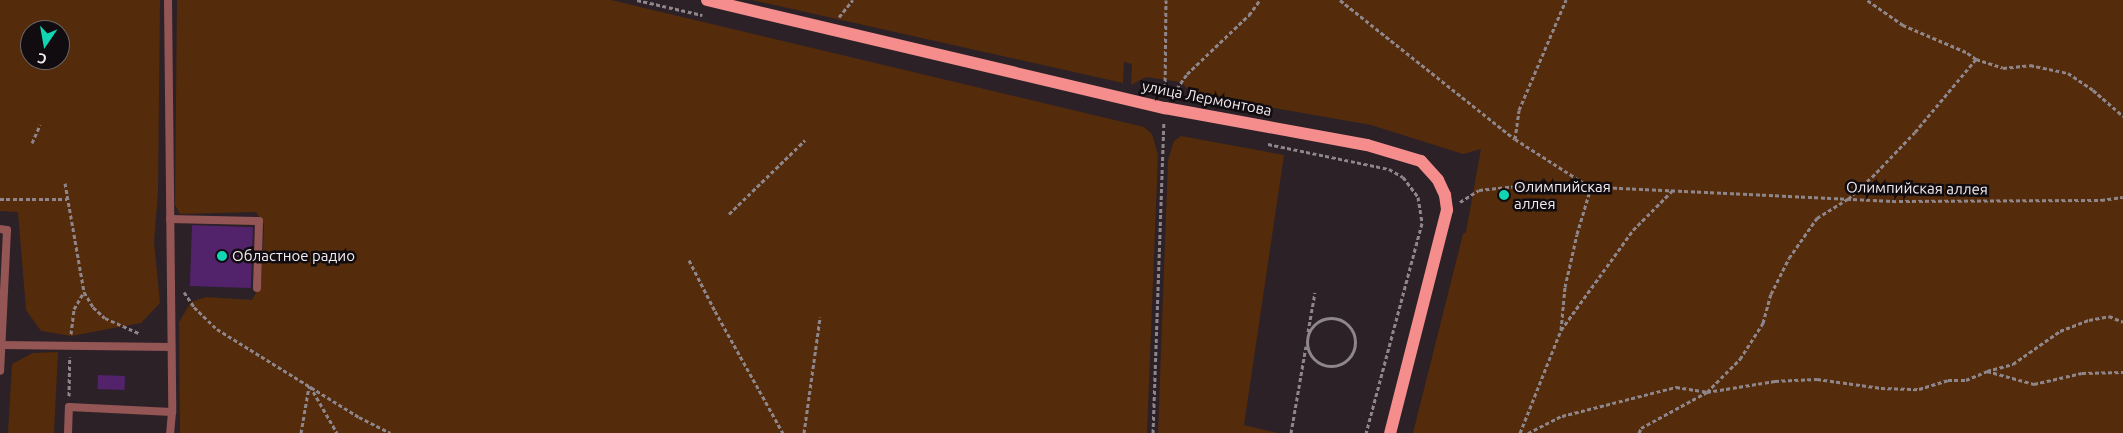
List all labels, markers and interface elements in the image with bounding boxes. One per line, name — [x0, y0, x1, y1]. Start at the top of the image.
north arrow — [20, 20, 70, 70]
text: С — [36, 50, 48, 67]
street label: улица Лермонтова — [1141, 77, 1273, 119]
place label: Олимпийская аллея — [1514, 177, 1611, 212]
street label: Олимпийская аллея — [1846, 178, 1988, 198]
marker: Олимпийская аллея — [1498, 189, 1510, 201]
place label: Областное радио — [232, 247, 355, 265]
marker: Областное радио — [216, 250, 228, 262]

